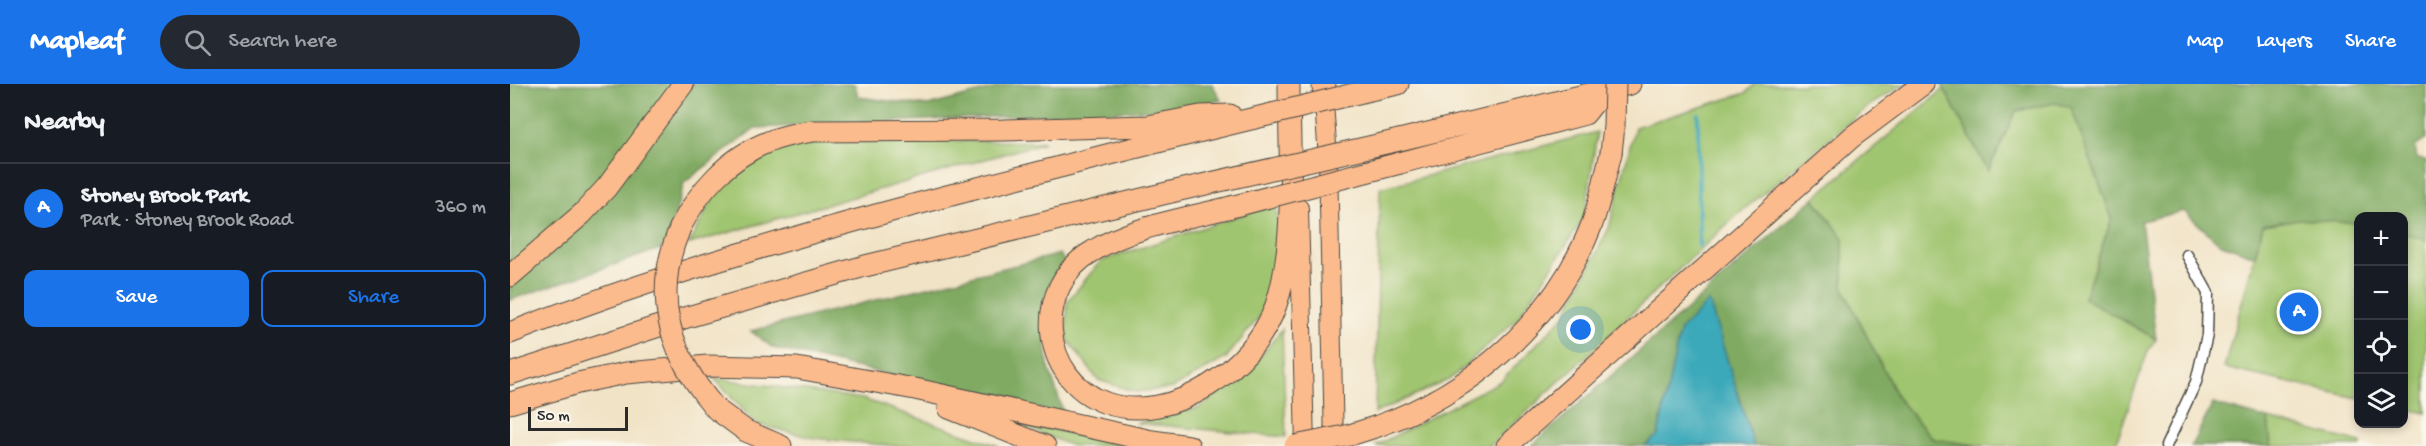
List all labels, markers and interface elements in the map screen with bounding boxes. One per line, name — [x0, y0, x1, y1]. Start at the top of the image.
search box — [160, 15, 580, 69]
text: Mapleaf — [30, 26, 124, 59]
icon: search — [181, 26, 214, 59]
text: Search here — [229, 29, 337, 55]
text: Map — [2187, 30, 2223, 55]
text: Layers — [2256, 30, 2312, 55]
text: Share — [2345, 30, 2396, 55]
text: Nearby — [24, 108, 105, 139]
text: Stoney Brook Park — [81, 184, 248, 210]
text: A — [38, 197, 49, 220]
text: 360 m — [435, 197, 486, 220]
text: Park · Stoney Brook Road — [81, 210, 293, 233]
map controls — [2354, 212, 2408, 428]
button: + — [2354, 212, 2408, 266]
button: − — [2354, 266, 2408, 320]
button: Save — [24, 270, 249, 327]
button: Share — [261, 270, 486, 327]
pin: A — [2280, 290, 2318, 334]
your location — [1566, 315, 1595, 344]
button: locate — [2354, 320, 2408, 374]
button: layers — [2354, 374, 2408, 428]
scale bar — [528, 404, 628, 432]
text: 50 m — [537, 408, 570, 427]

